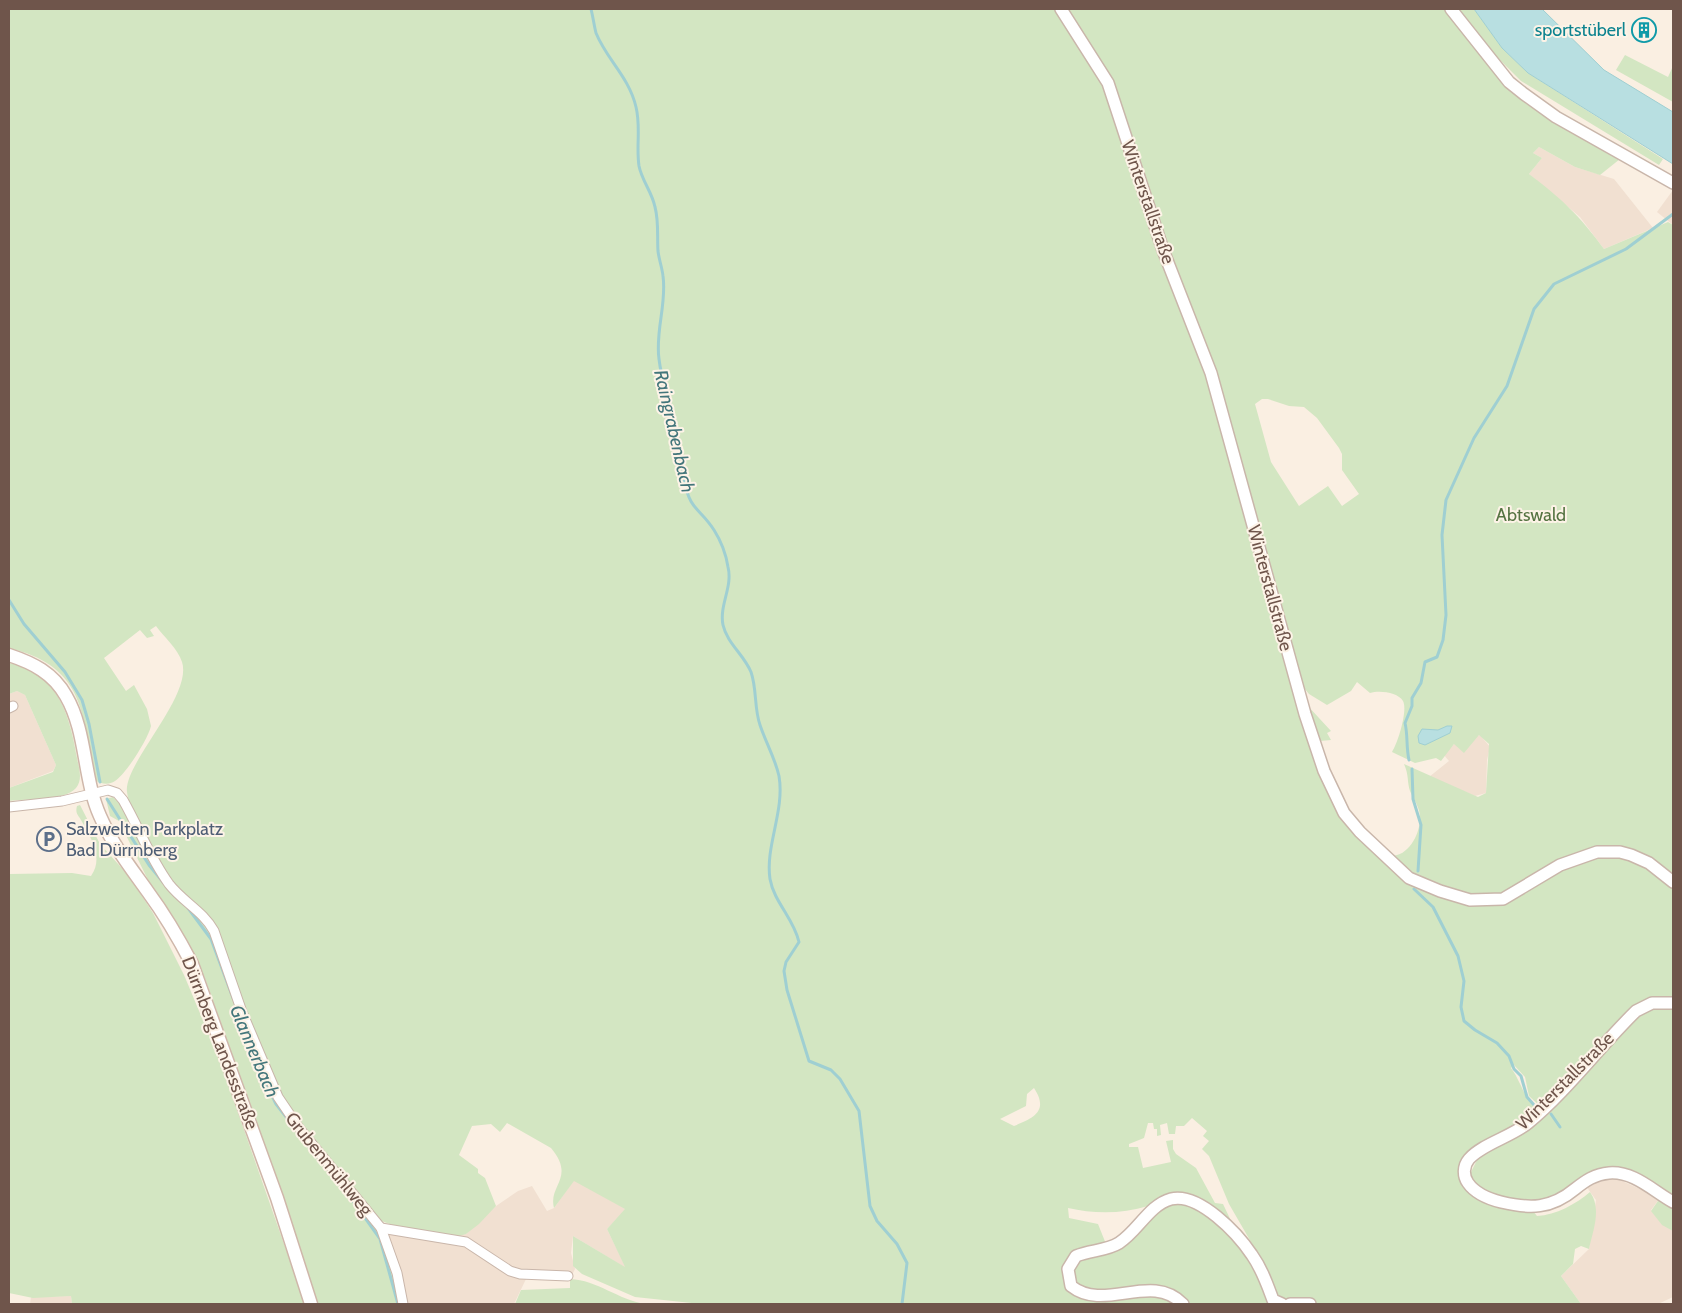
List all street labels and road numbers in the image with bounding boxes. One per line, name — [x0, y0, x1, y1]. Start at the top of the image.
street label: Winterstallstraße — [1117, 137, 1179, 267]
street label: Winterstallstraße — [1243, 523, 1297, 653]
street label: Dürrnberg Landesstraße — [177, 954, 263, 1132]
street label: Winterstallstraße — [1511, 1027, 1619, 1135]
street label: Grubenmühlweg — [281, 1108, 378, 1221]

